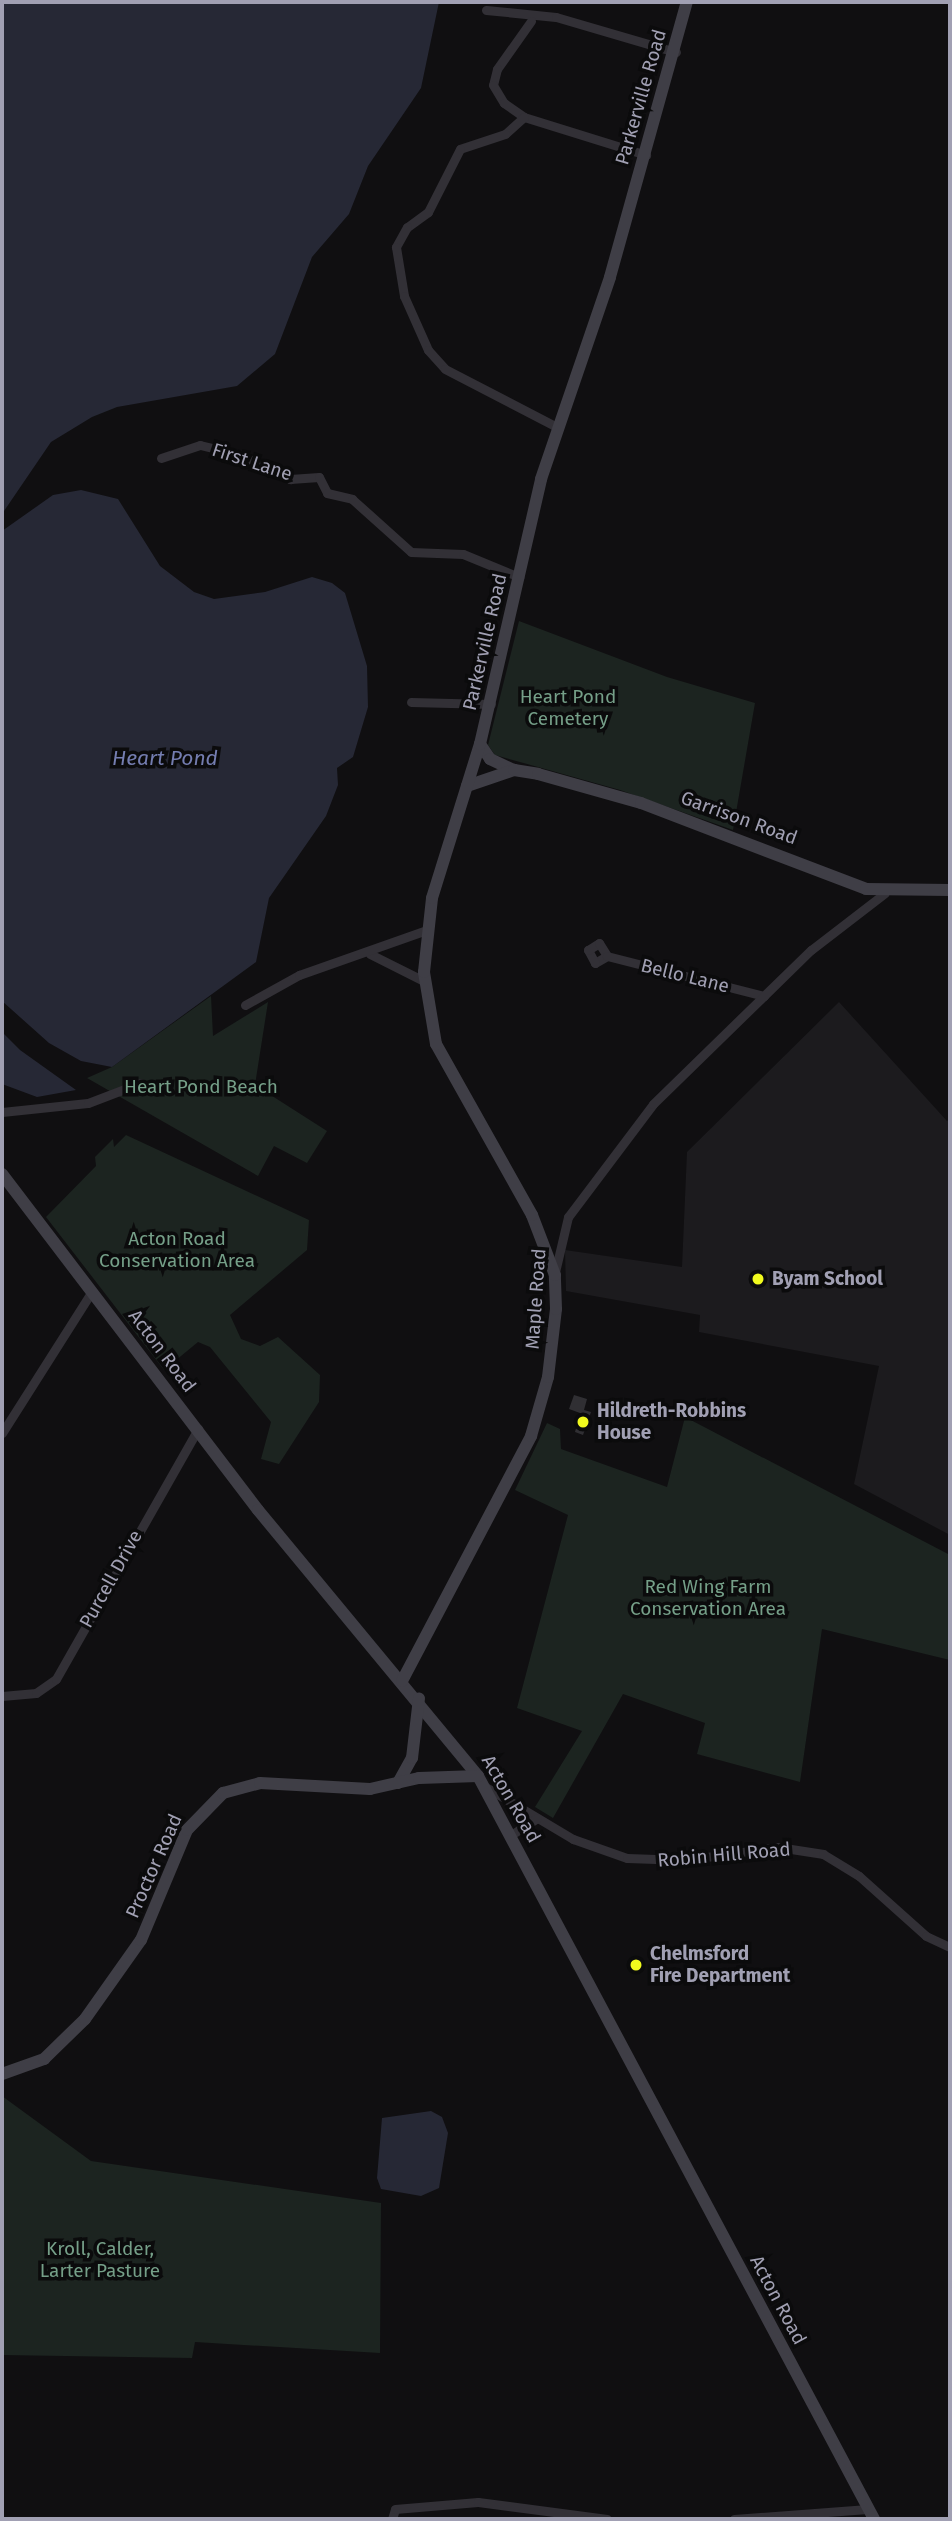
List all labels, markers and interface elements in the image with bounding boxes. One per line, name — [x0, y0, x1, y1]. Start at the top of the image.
street label: Parkerville Road — [611, 27, 671, 167]
street label: First Lane — [209, 438, 295, 486]
street label: Parkerville Road — [458, 571, 512, 713]
park label: Heart Pond Cemetery — [520, 686, 616, 730]
water label: Heart Pond — [112, 745, 218, 771]
street label: Garrison Road — [678, 786, 800, 850]
street label: Bello Lane — [638, 954, 732, 998]
park label: Heart Pond Beach — [124, 1076, 278, 1098]
park label: Acton Road Conservation Area — [99, 1228, 255, 1272]
street label: Maple Road — [521, 1248, 551, 1350]
place label: Byam School — [772, 1268, 883, 1290]
marker: Byam School — [750, 1271, 766, 1287]
street label: Acton Road — [124, 1305, 200, 1397]
place label: Hildreth-Robbins House — [597, 1400, 746, 1444]
marker: Hildreth-Robbins House — [575, 1414, 591, 1430]
street label: Purcell Drive — [75, 1526, 147, 1632]
park label: Red Wing Farm Conservation Area — [630, 1576, 786, 1620]
street label: Acton Road — [477, 1751, 545, 1847]
street label: Proctor Road — [121, 1810, 187, 1922]
street label: Robin Hill Road — [657, 1838, 791, 1872]
place label: Chelmsford Fire Department — [650, 1943, 790, 1987]
marker: Chelmsford Fire Department — [628, 1957, 644, 1973]
park label: Kroll, Calder, Larter Pasture — [40, 2238, 160, 2282]
street label: Acton Road — [745, 2252, 811, 2348]

